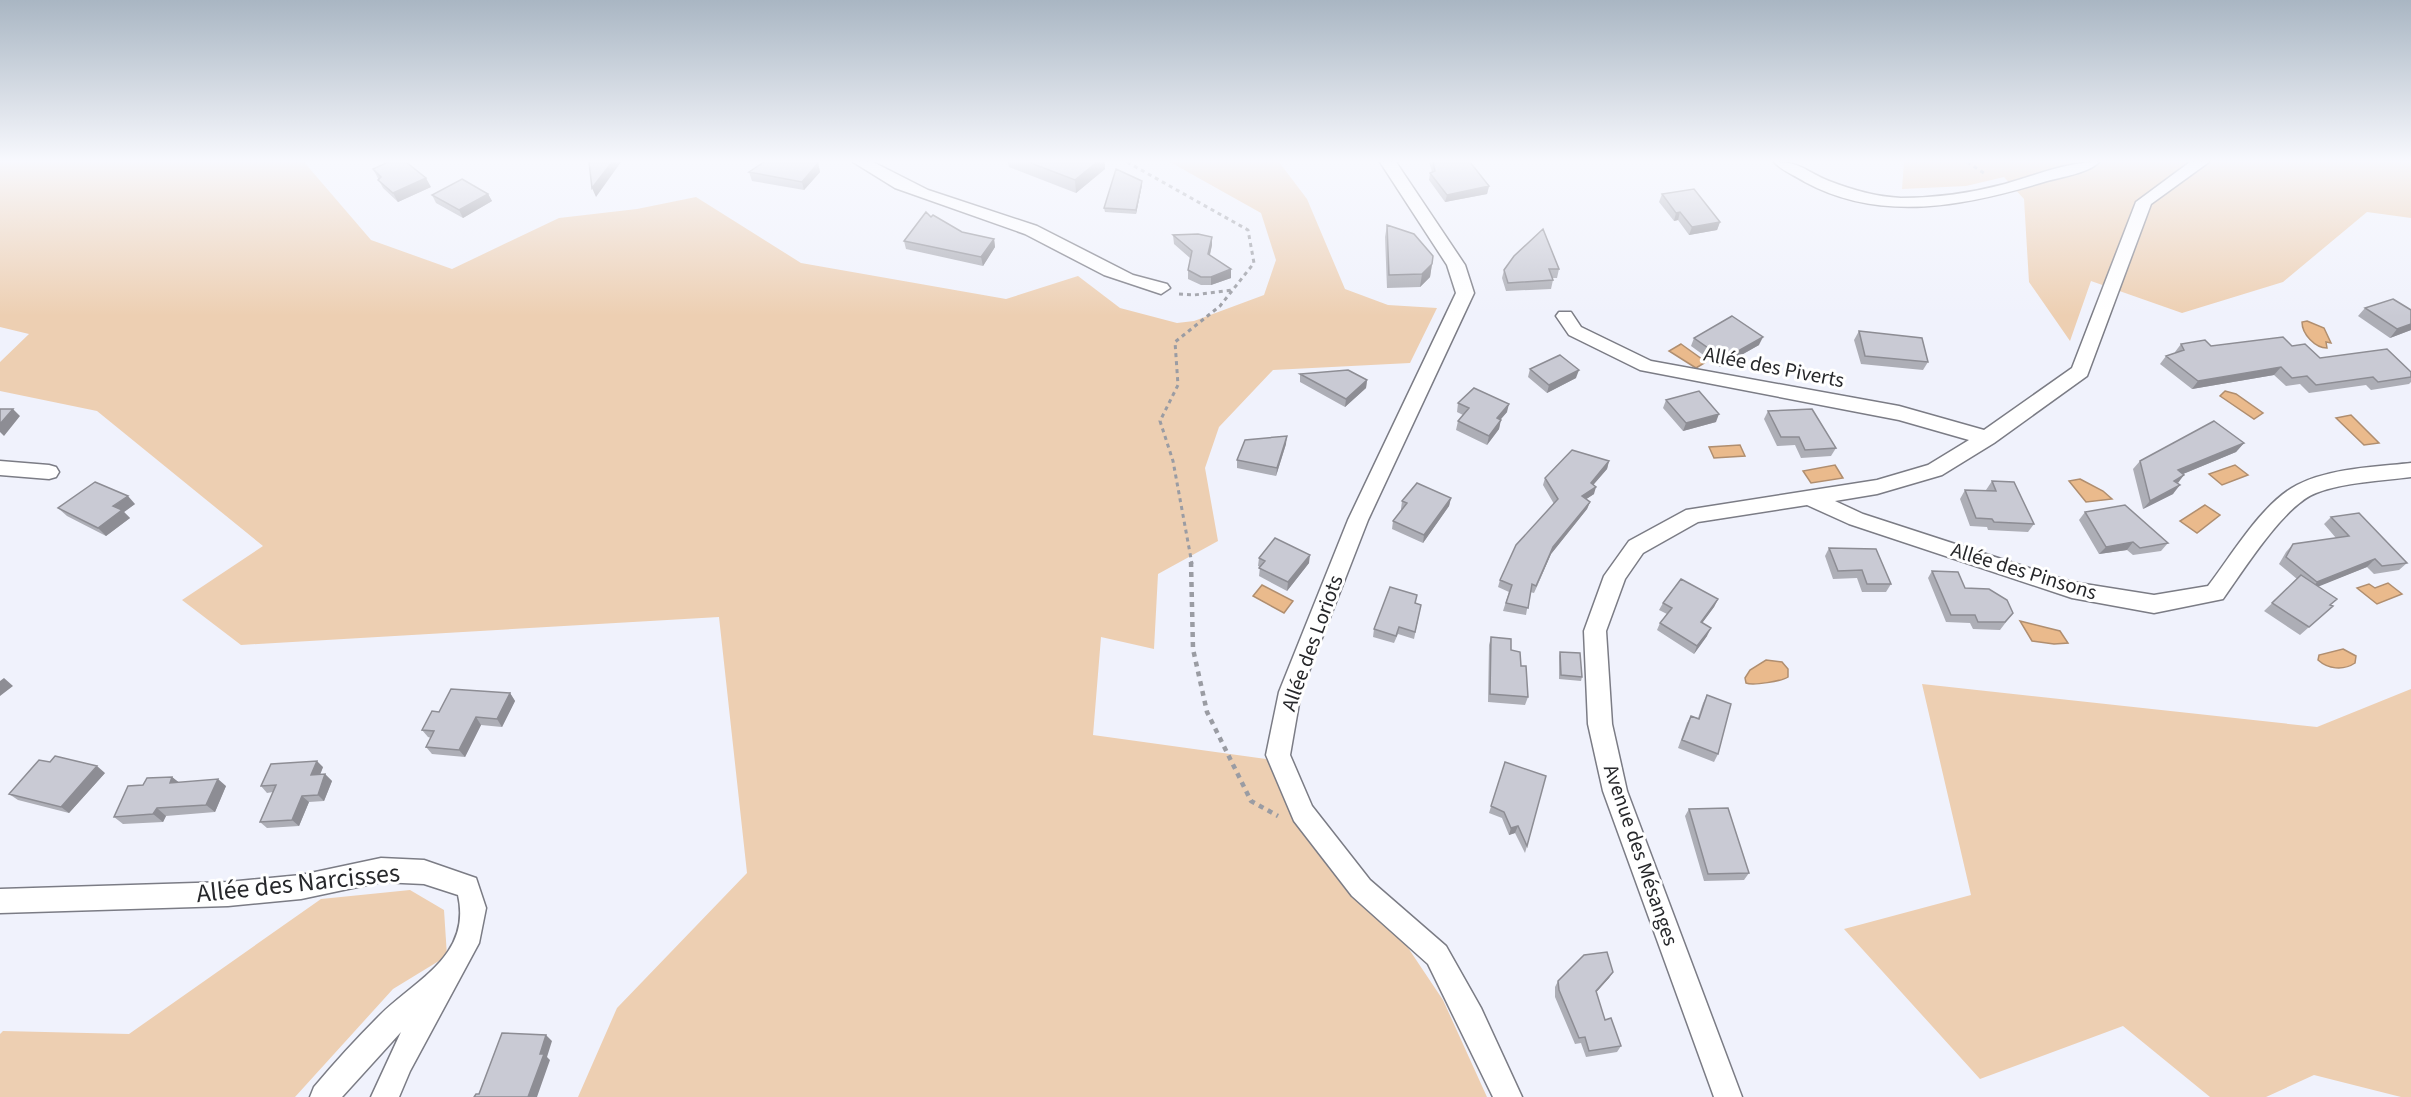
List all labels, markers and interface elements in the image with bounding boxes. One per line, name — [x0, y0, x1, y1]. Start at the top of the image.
street label: Allée des Piverts — [1701, 339, 1847, 395]
street label: Allée des Pinsons — [1947, 535, 2101, 608]
street label: Allée des Loriots — [1273, 571, 1351, 715]
street label: Avenue des Mésanges — [1596, 760, 1686, 950]
street label: Allée des Narcisses — [194, 854, 402, 912]

